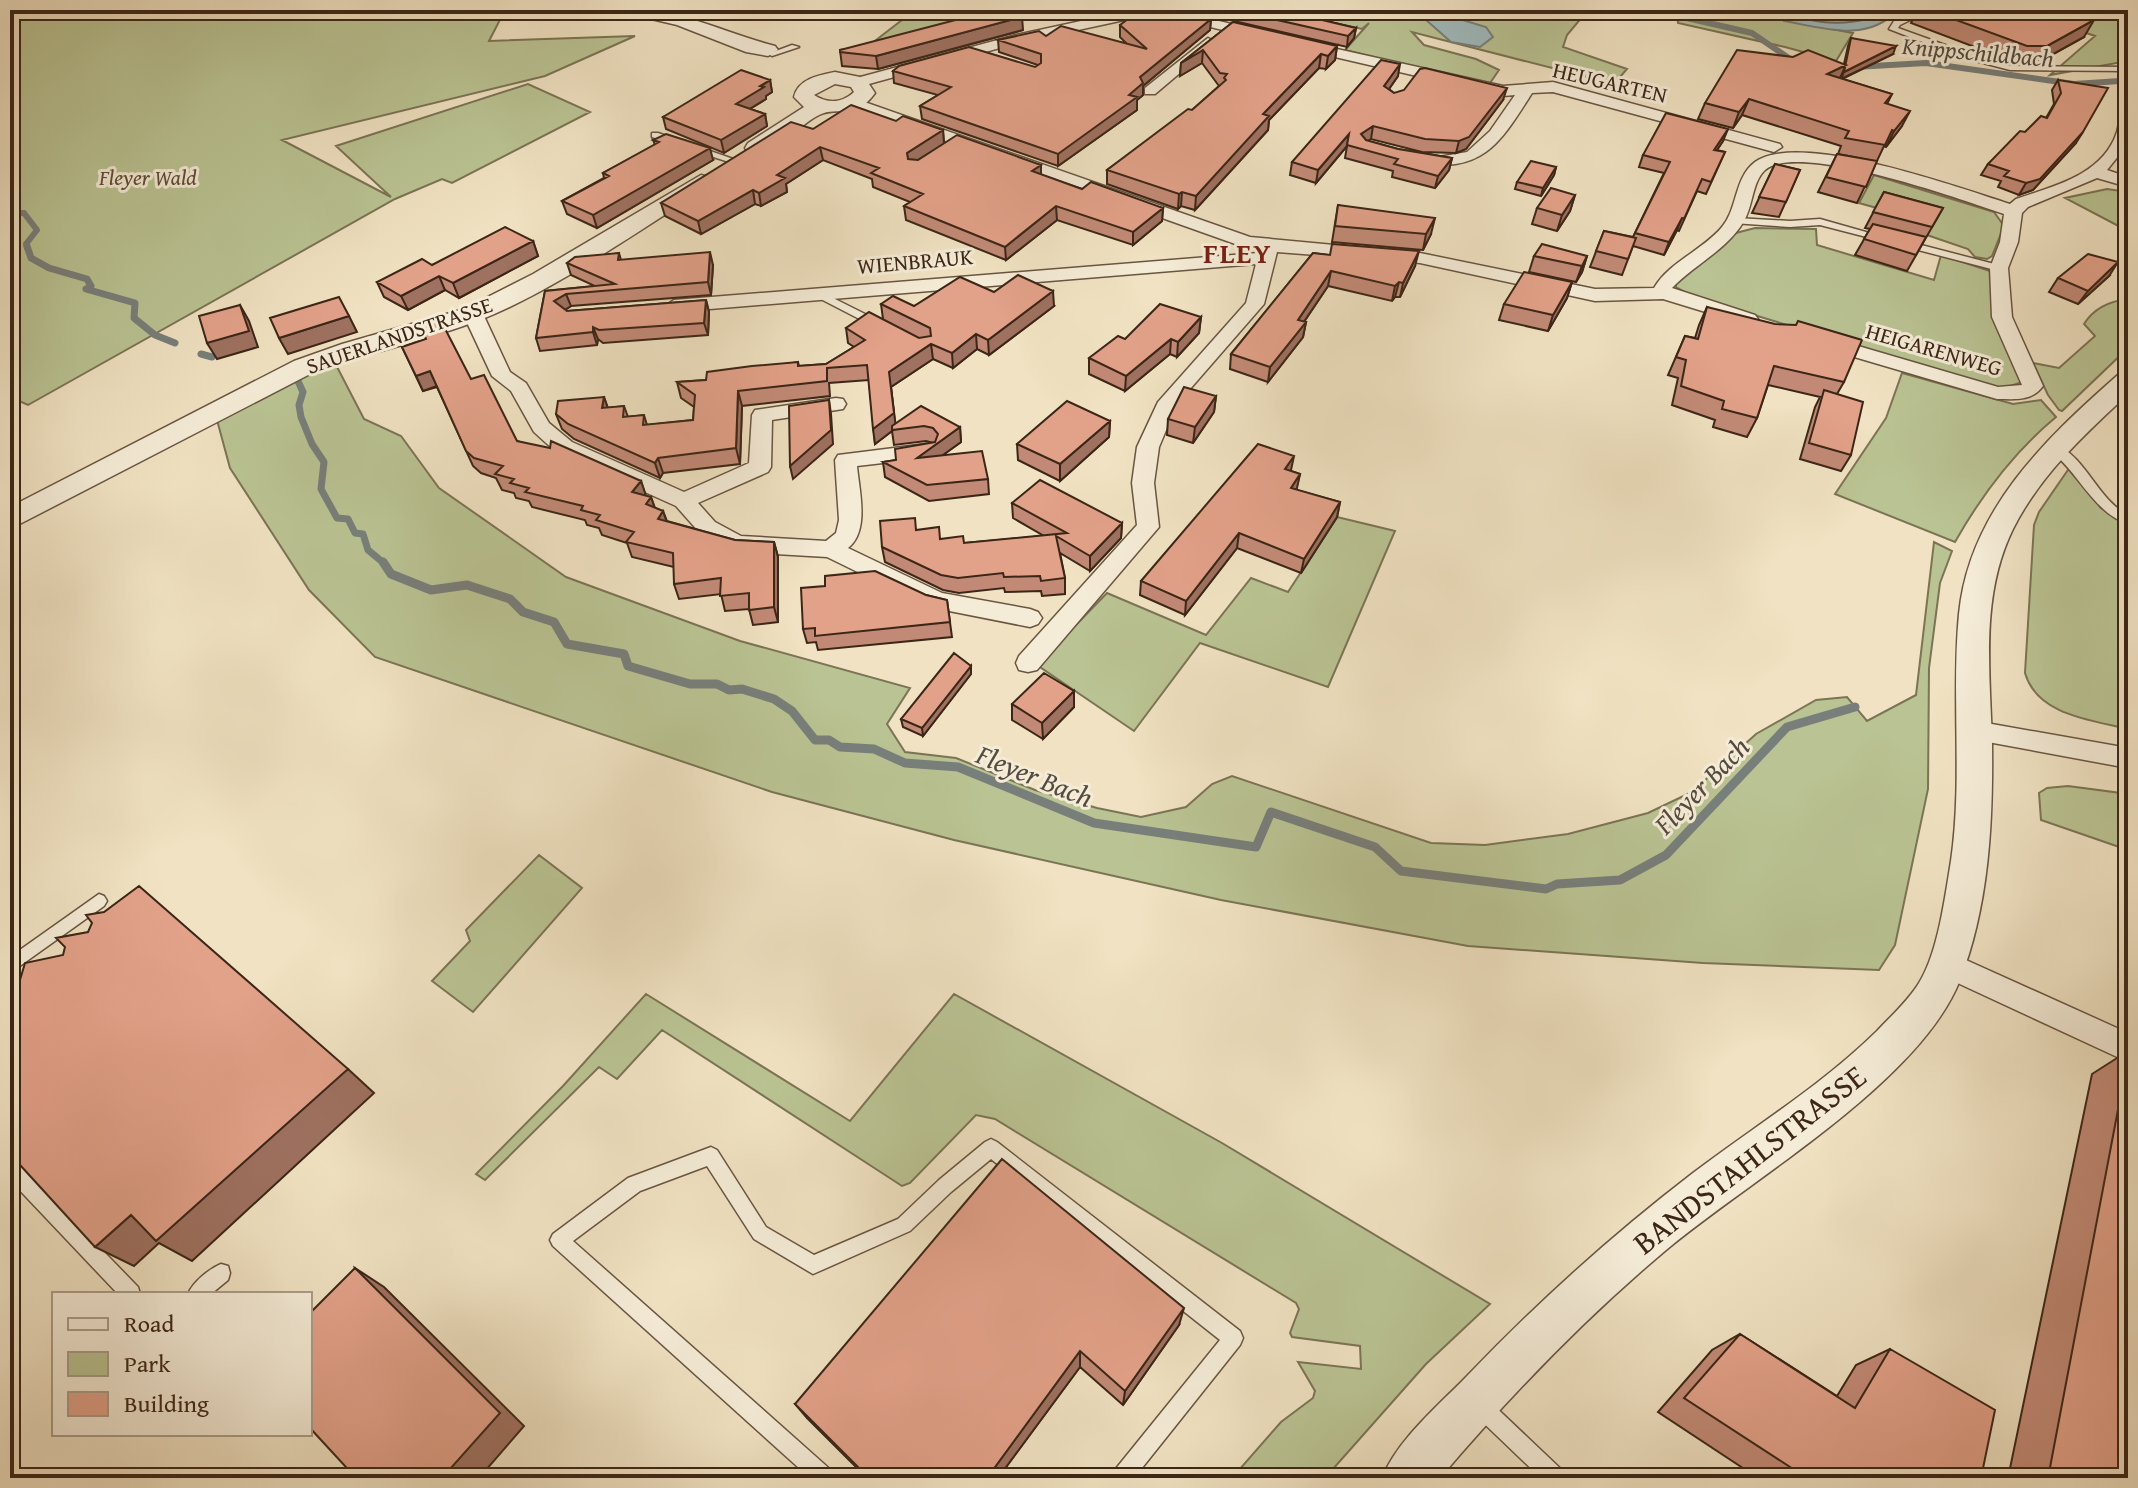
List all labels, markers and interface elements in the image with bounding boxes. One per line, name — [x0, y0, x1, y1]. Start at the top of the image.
water label: Knippschildbach — [1900, 28, 2055, 76]
street label: HEUGARTEN — [1550, 53, 1670, 111]
park label: Fleyer Wald — [98, 161, 197, 193]
district label: FLEY — [1203, 232, 1273, 273]
street label: WIENBRAUK — [856, 240, 974, 282]
street label: SAUERLANDSTRASSE — [302, 288, 496, 382]
street label: HEIGARENWEG — [1862, 314, 2006, 384]
water label: Fleyer Bach — [1643, 727, 1758, 844]
water label: Fleyer Bach — [970, 733, 1099, 817]
street label: BANDSTAHLSTRASSE — [1622, 1053, 1876, 1265]
legend — [52, 1292, 312, 1436]
text: Road — [124, 1306, 174, 1341]
text: Park — [124, 1346, 171, 1381]
text: Building — [124, 1386, 209, 1421]

